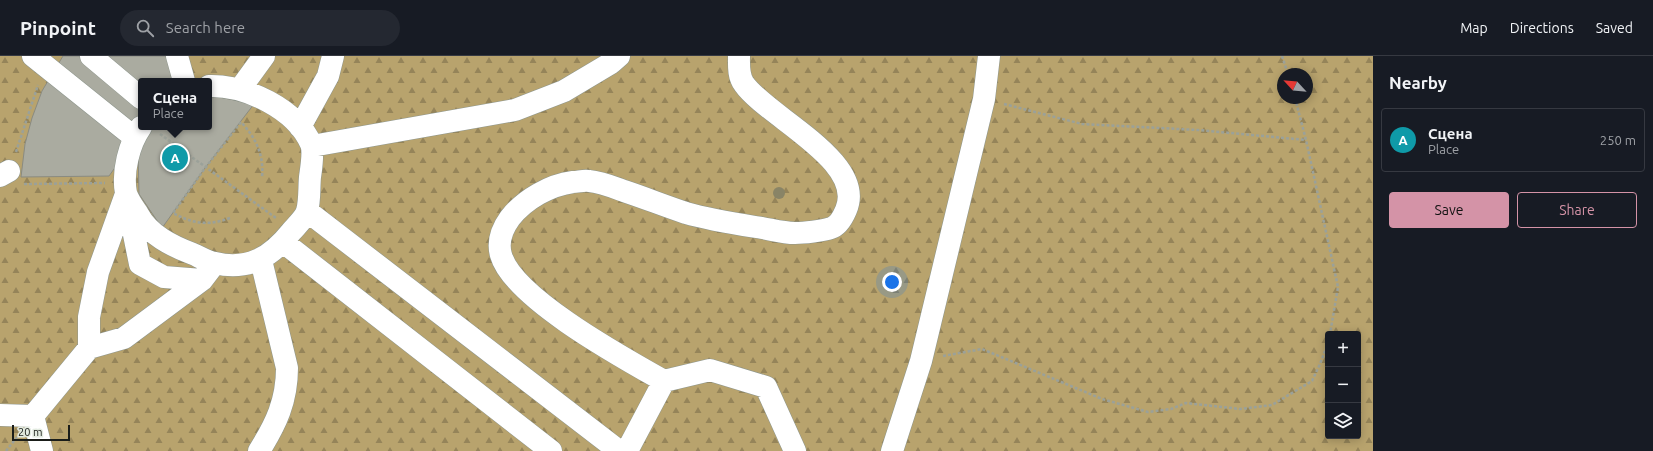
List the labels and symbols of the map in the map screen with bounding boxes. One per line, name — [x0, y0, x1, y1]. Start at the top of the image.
north arrow — [1277, 68, 1313, 104]
pin: A — [162, 143, 188, 173]
your location — [882, 272, 902, 292]
scale bar — [12, 423, 70, 442]

